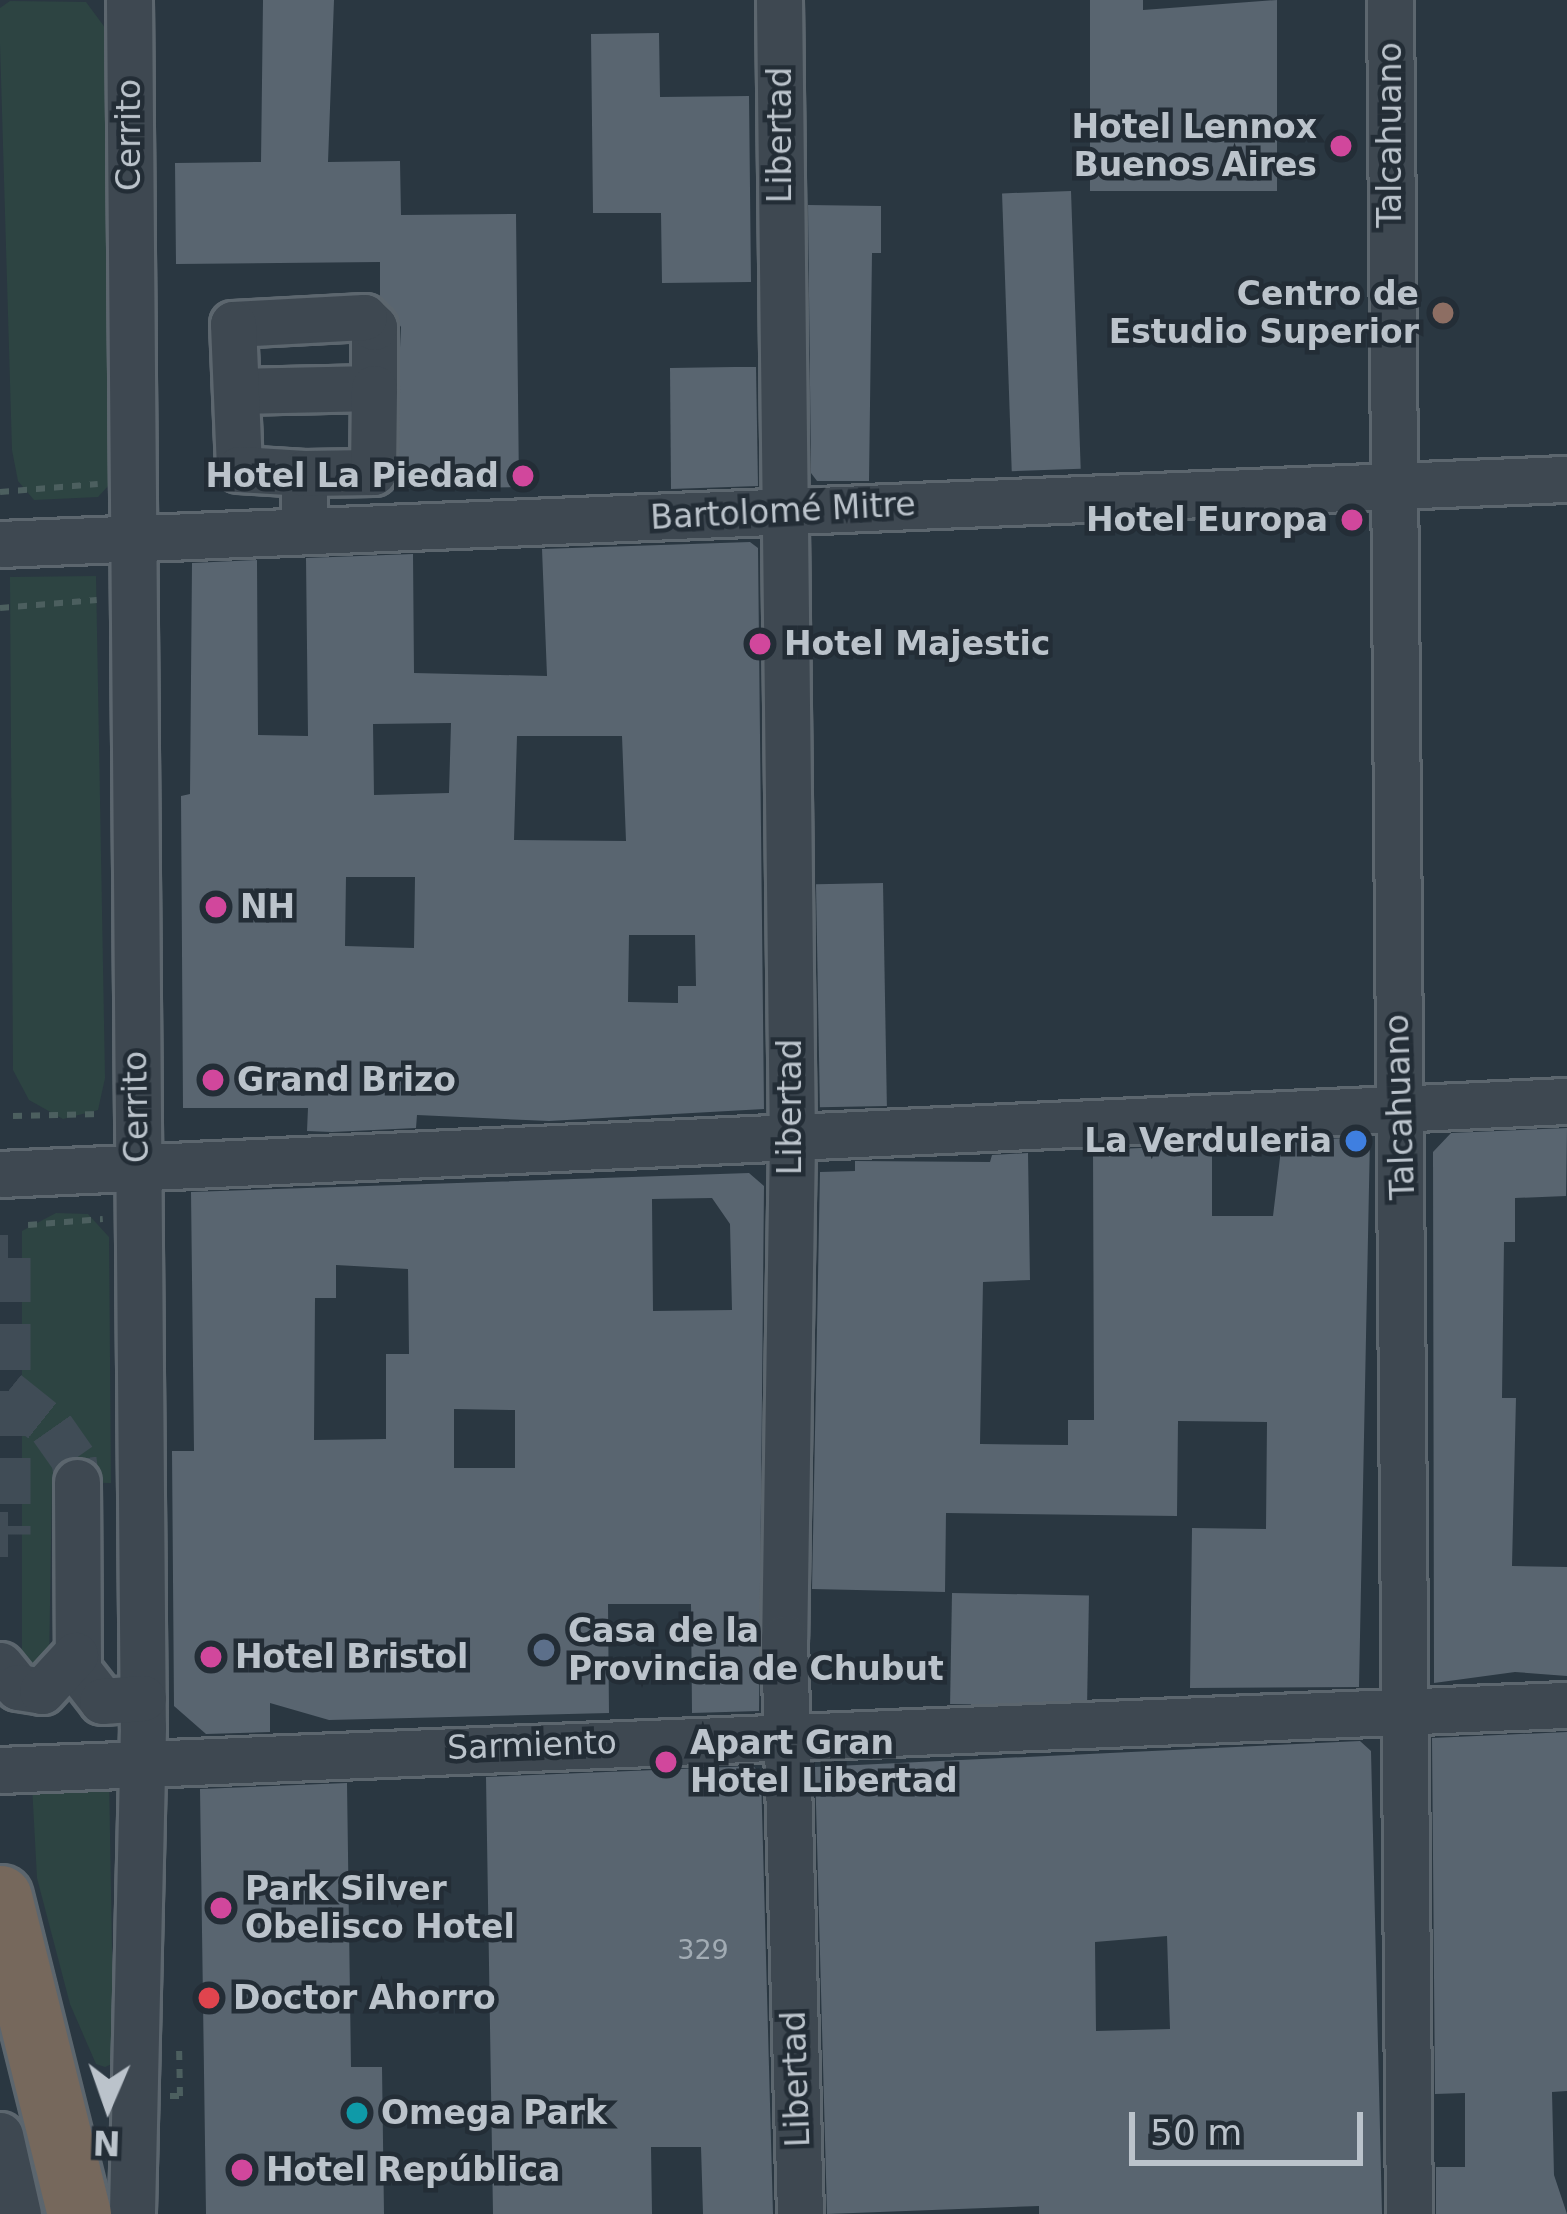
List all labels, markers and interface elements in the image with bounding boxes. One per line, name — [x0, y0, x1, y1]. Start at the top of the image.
street label: Talcahuano — [1370, 42, 1410, 228]
street label: Libertad — [760, 67, 800, 203]
street label: Cerrito — [109, 79, 149, 191]
place label: Hotel Lennox Buenos Aires — [1071, 107, 1317, 185]
marker: Hotel Lennox Buenos Aires — [1328, 133, 1354, 159]
place label: Centro de Estudio Superior — [1109, 274, 1419, 352]
marker: Centro de Estudio Superior — [1430, 300, 1456, 326]
place label: Hotel La Piedad — [206, 456, 499, 496]
marker: Hotel La Piedad — [510, 463, 536, 489]
street label: Bartolomé Mitre — [649, 484, 917, 538]
place label: Hotel Europa — [1086, 500, 1328, 540]
marker: Hotel Europa — [1339, 507, 1365, 533]
place label: Hotel Majestic — [784, 624, 1050, 664]
marker: Hotel Majestic — [747, 631, 773, 657]
place label: NH — [240, 887, 295, 927]
marker: NH — [203, 894, 229, 920]
street label: Talcahuano — [1377, 1014, 1423, 1200]
street label: Libertad — [770, 1039, 810, 1175]
street label: Cerrito — [115, 1051, 157, 1163]
place label: Grand Brizo — [237, 1060, 456, 1100]
marker: Grand Brizo — [200, 1067, 226, 1093]
place label: La Verduleria — [1084, 1121, 1332, 1161]
marker: La Verduleria — [1343, 1128, 1369, 1154]
place label: Casa de la Provincia de Chubut — [568, 1611, 944, 1689]
place label: Hotel Bristol — [235, 1637, 468, 1677]
marker: Casa de la Provincia de Chubut — [531, 1637, 557, 1663]
marker: Hotel Bristol — [198, 1644, 224, 1670]
street label: Sarmiento — [446, 1722, 618, 1768]
place label: Apart Gran Hotel Libertad — [690, 1723, 958, 1801]
marker: Apart Gran Hotel Libertad — [653, 1749, 679, 1775]
place label: Park Silver Obelisco Hotel — [245, 1869, 515, 1947]
marker: Park Silver Obelisco Hotel — [208, 1895, 234, 1921]
house number: 329 — [677, 1934, 729, 1966]
place label: Doctor Ahorro — [233, 1978, 496, 2018]
marker: Doctor Ahorro — [196, 1985, 222, 2011]
street label: Libertad — [774, 2010, 818, 2148]
north arrow — [48, 2046, 168, 2166]
scale bar — [1135, 2088, 1369, 2162]
place label: Omega Park — [381, 2093, 607, 2133]
marker: Omega Park — [344, 2100, 370, 2126]
text: 50 m — [1150, 2112, 1242, 2153]
text: N — [92, 2123, 121, 2162]
place label: Hotel República — [266, 2150, 560, 2190]
marker: Hotel República — [229, 2157, 255, 2183]

